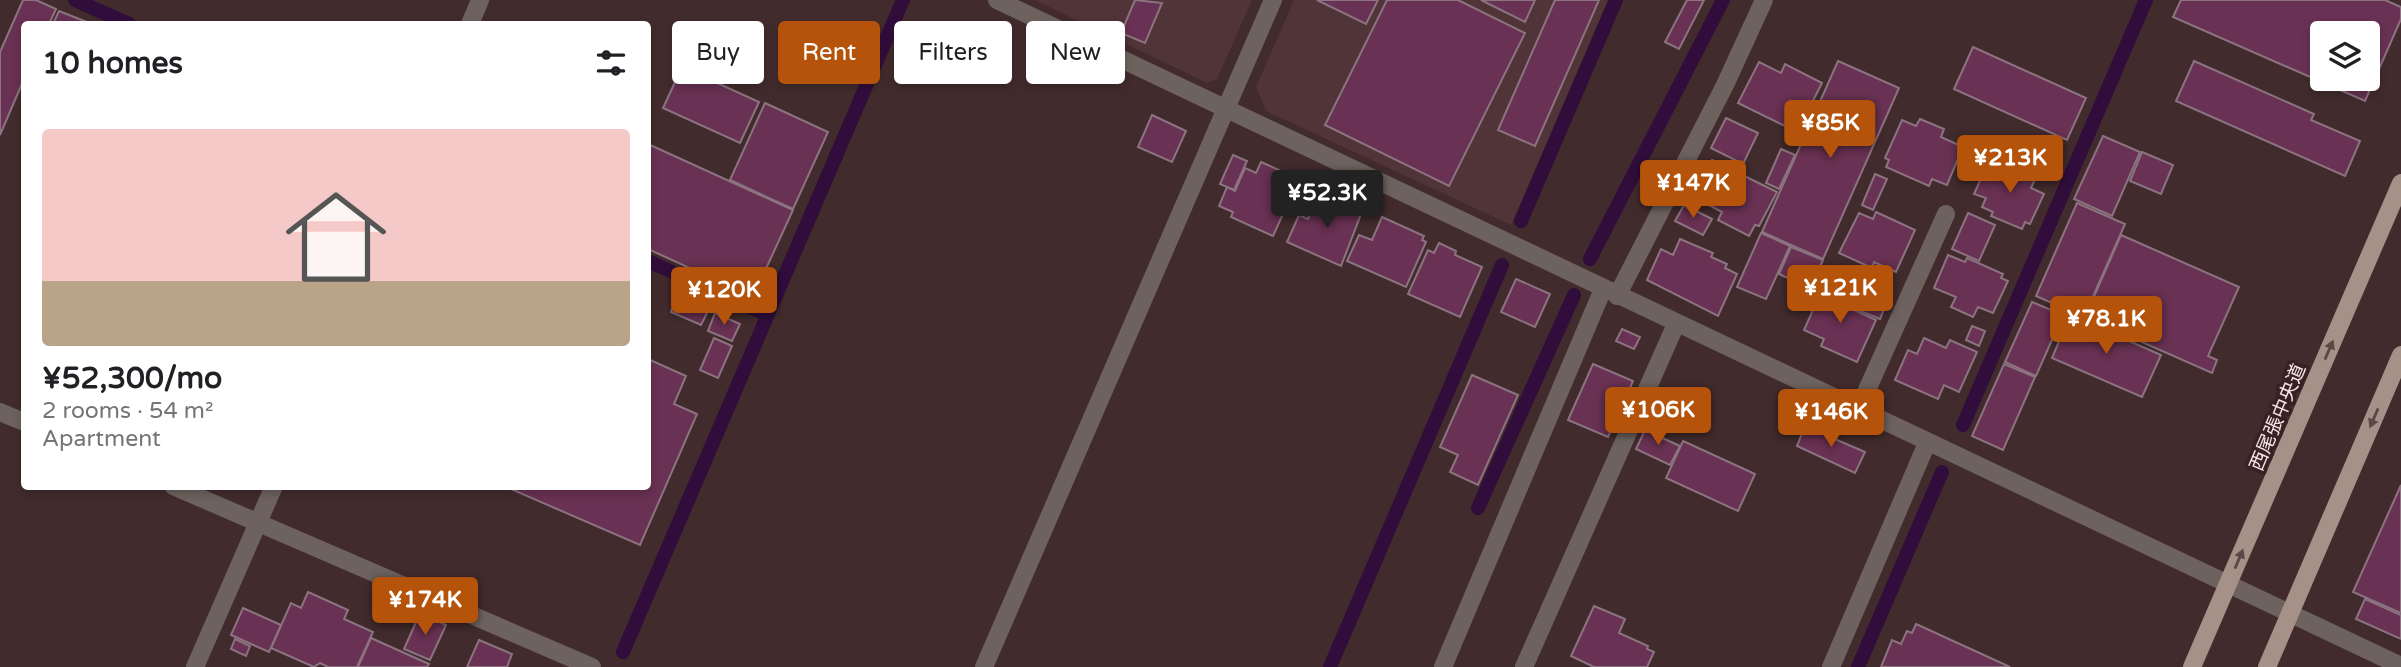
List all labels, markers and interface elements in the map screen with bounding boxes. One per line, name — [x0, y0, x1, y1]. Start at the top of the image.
chip: Buy — [672, 21, 764, 84]
chip: Rent — [778, 21, 880, 84]
chip: Filters — [894, 21, 1012, 84]
chip: New — [1026, 21, 1125, 84]
map controls — [2310, 21, 2380, 91]
button: layers — [2310, 21, 2380, 91]
icon: filters — [592, 44, 630, 82]
text: 10 homes — [42, 45, 183, 82]
pin: ¥85K — [1789, 100, 1871, 160]
text: ¥85K — [1800, 109, 1860, 137]
pin: ¥213K — [1961, 136, 2059, 195]
text: ¥213K — [1973, 144, 2047, 172]
pin: ¥147K — [1644, 160, 1742, 220]
text: ¥147K — [1656, 169, 1730, 197]
pin: ¥52.3K — [1270, 170, 1384, 230]
icon: home — [273, 174, 399, 300]
text: ¥52.3K — [1287, 179, 1367, 207]
pin: ¥121K — [1791, 266, 1889, 325]
pin: ¥120K — [675, 268, 773, 327]
text: ¥121K — [1803, 274, 1877, 302]
text: ¥120K — [687, 276, 761, 304]
pin: ¥78.1K — [2049, 296, 2163, 356]
text: ¥78.1K — [2066, 305, 2146, 333]
one-way arrow — [2324, 340, 2335, 361]
text: ¥52,300/mo — [42, 360, 222, 397]
street label: 西尾張中央道 — [2246, 361, 2310, 474]
pin: ¥106K — [1609, 388, 1707, 447]
pin: ¥146K — [1782, 390, 1880, 449]
text: ¥106K — [1621, 396, 1695, 424]
text: 2 rooms · 54 m² — [42, 397, 213, 425]
text: ¥146K — [1794, 398, 1868, 426]
one-way arrow — [2368, 407, 2379, 428]
text: Apartment — [42, 425, 161, 453]
one-way arrow — [2234, 549, 2245, 570]
pin: ¥174K — [376, 578, 474, 637]
text: ¥174K — [388, 586, 462, 614]

